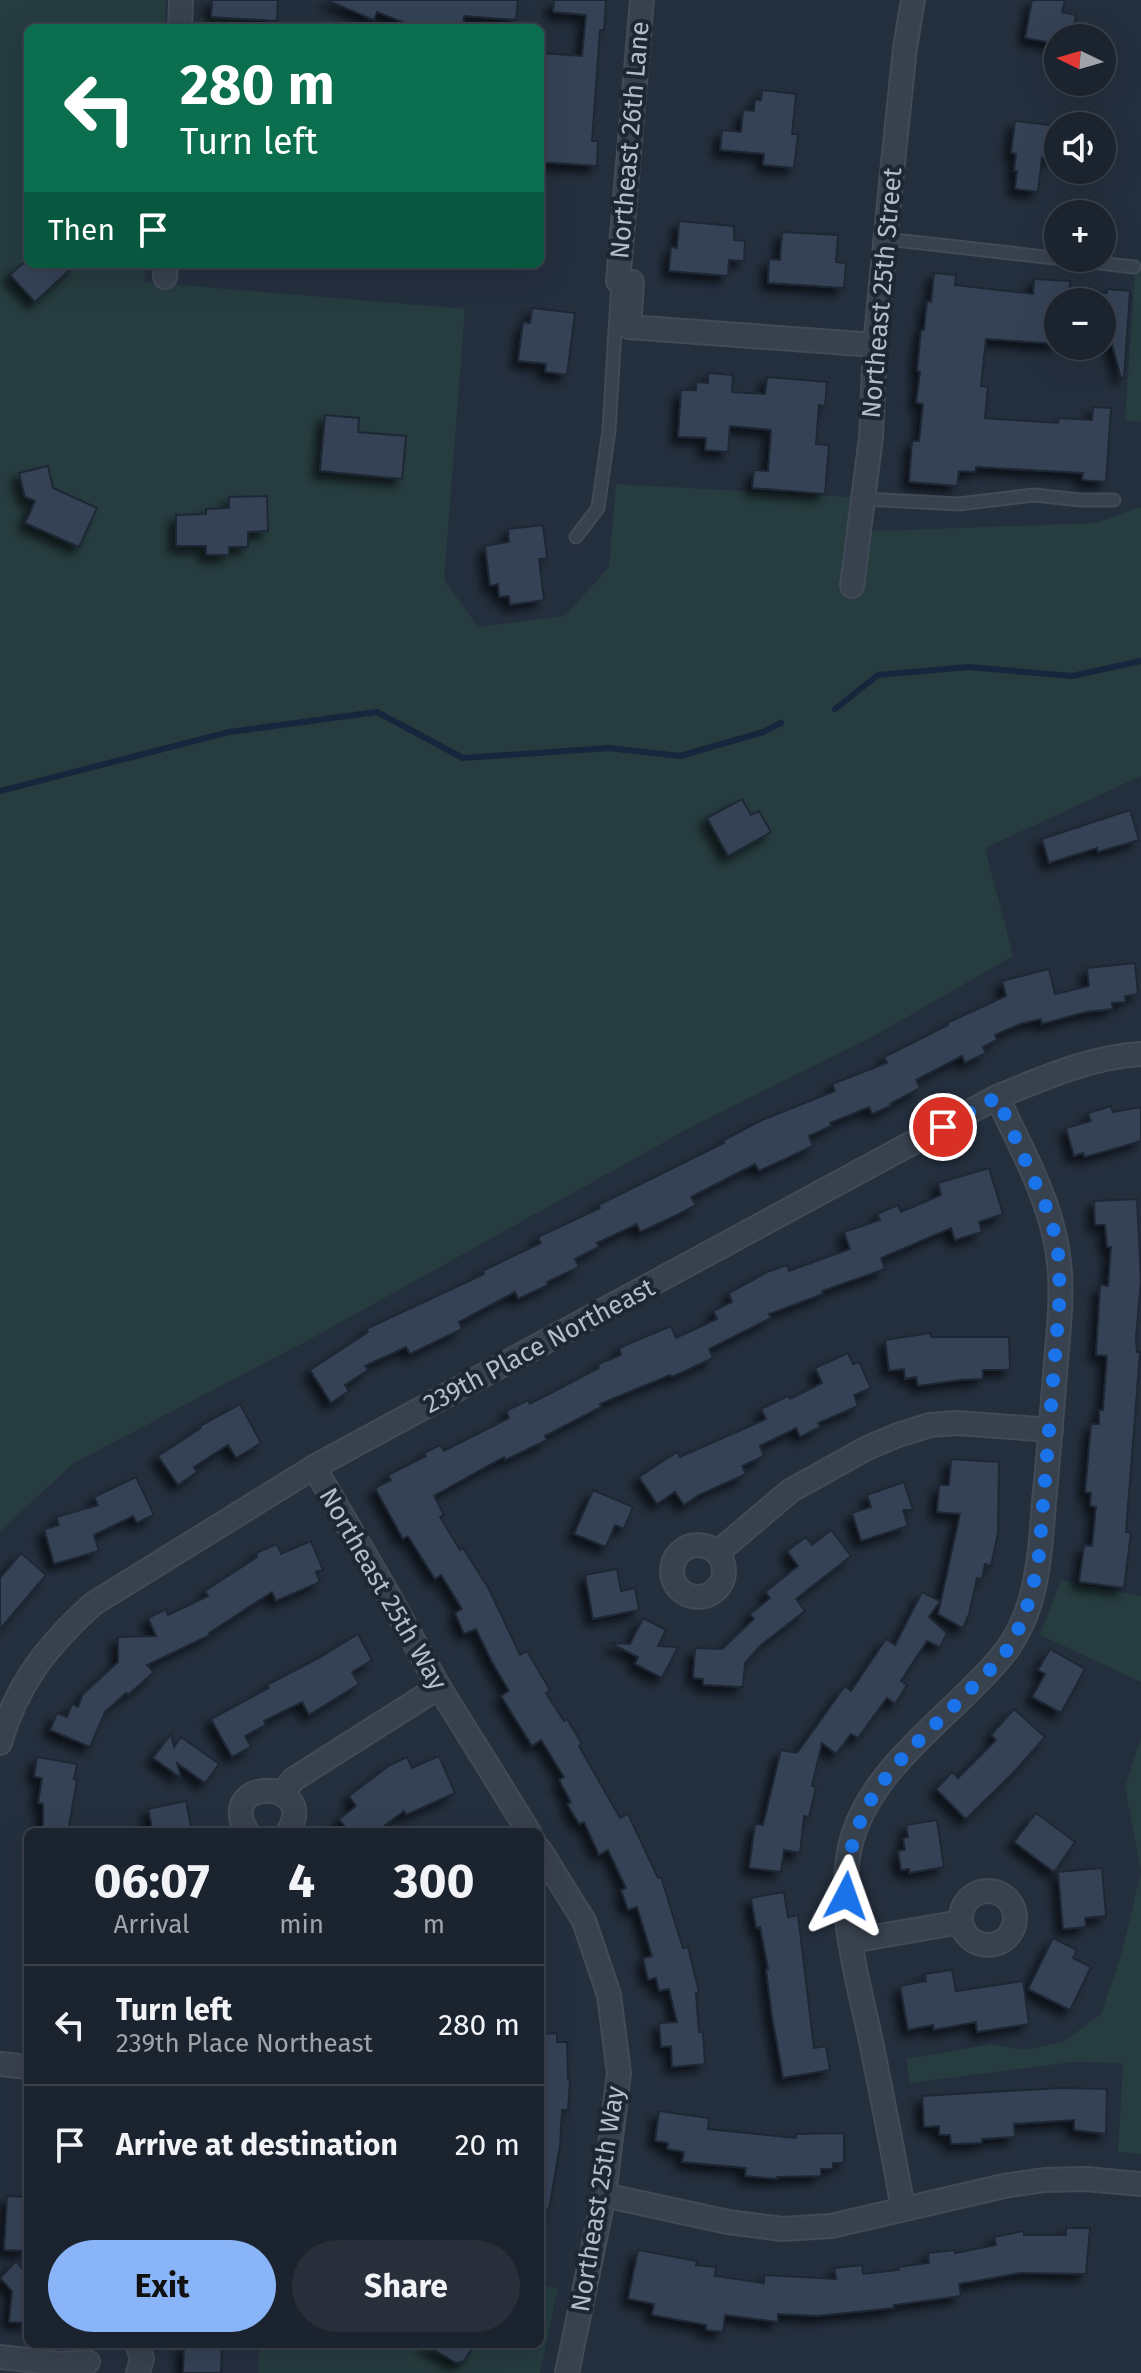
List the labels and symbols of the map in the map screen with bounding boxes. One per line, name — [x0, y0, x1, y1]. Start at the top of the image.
street label: Northeast 26th Lane — [604, 20, 656, 260]
north arrow — [1044, 24, 1116, 96]
street label: Northeast 25th Street — [856, 166, 908, 420]
pin — [909, 1093, 977, 1161]
street label: 239th Place Northeast — [418, 1272, 660, 1420]
street label: Northeast 25th Way — [313, 1482, 454, 1696]
position arrow — [804, 1854, 888, 1938]
street label: Northeast 25th Way — [565, 2084, 631, 2314]

